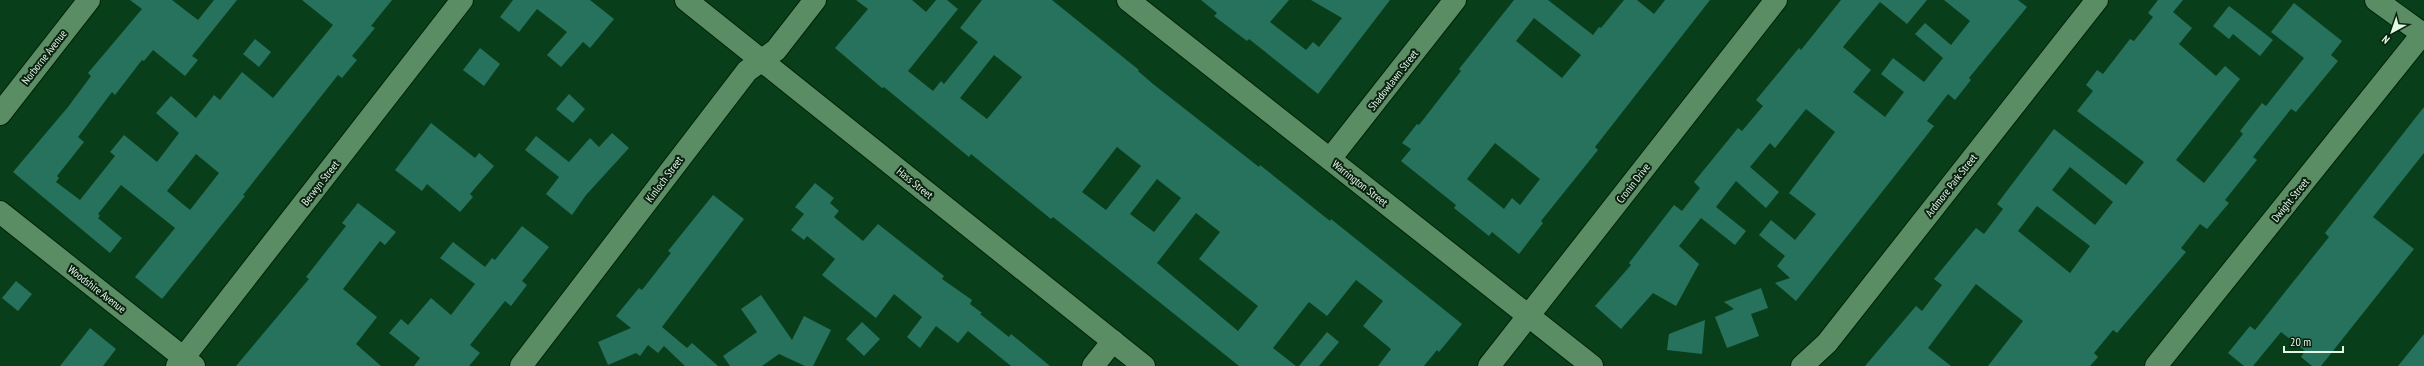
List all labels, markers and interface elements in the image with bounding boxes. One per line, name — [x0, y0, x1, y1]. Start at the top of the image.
north arrow — [2372, 12, 2412, 52]
street label: Norborne Avenue — [18, 27, 70, 87]
text: N — [2379, 32, 2392, 47]
street label: Shadowlawn Street — [1365, 47, 1421, 113]
street label: Ardmore Park Street — [1922, 151, 1980, 219]
street label: Kinloch Street — [642, 153, 686, 205]
street label: Warrington Street — [1329, 157, 1391, 209]
street label: Berwyn Street — [298, 158, 342, 208]
street label: Cronin Drive — [1613, 160, 1653, 206]
street label: Hass Street — [894, 164, 936, 202]
street label: Dwight Street — [2268, 175, 2312, 225]
street label: Woodshire Avenue — [65, 262, 129, 316]
scale bar — [2284, 328, 2343, 354]
text: 20 m — [2290, 334, 2311, 349]

